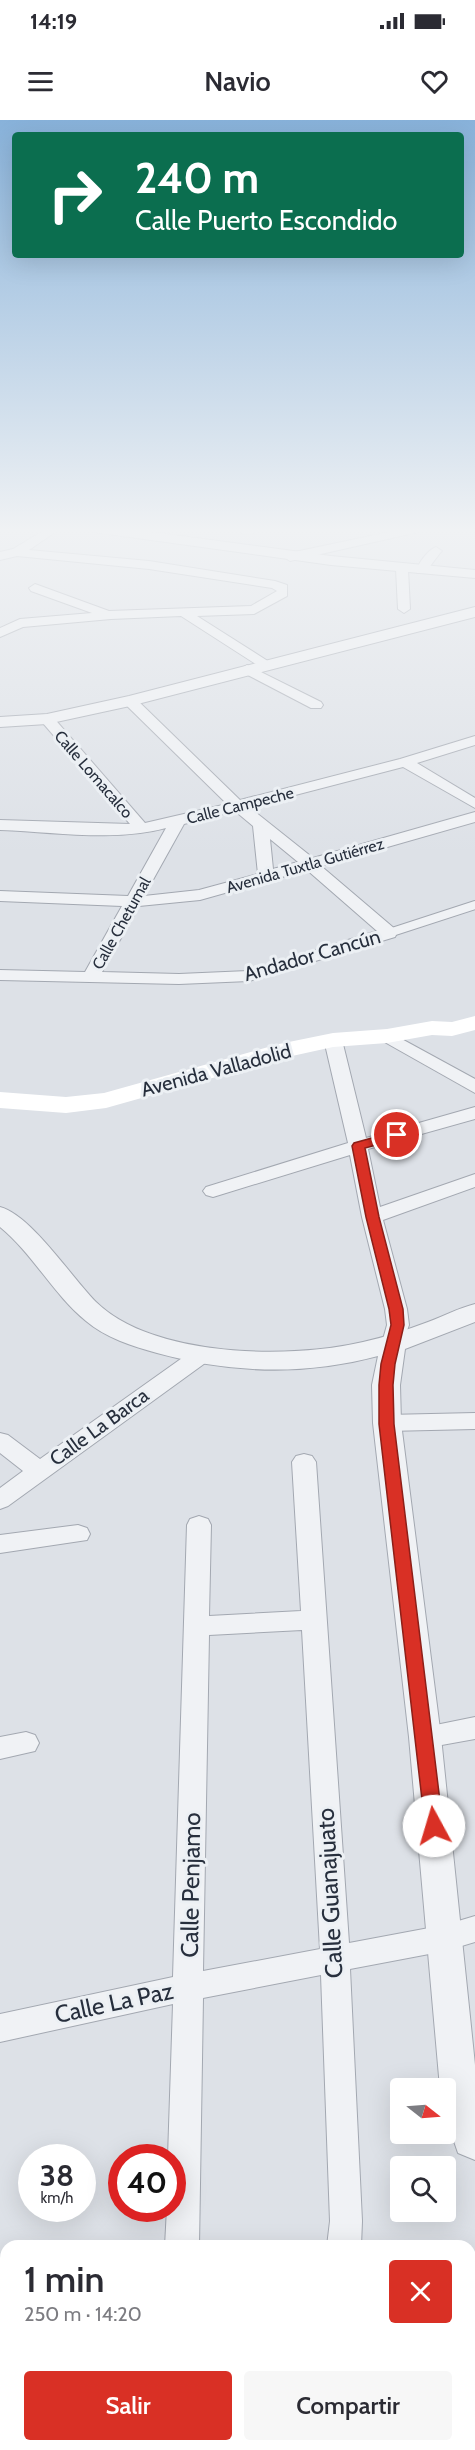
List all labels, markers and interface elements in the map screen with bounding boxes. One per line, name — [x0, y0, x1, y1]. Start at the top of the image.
text: 14:19 — [30, 8, 77, 35]
icon: menu — [24, 65, 57, 98]
text: Navio — [204, 65, 271, 98]
icon: heart — [418, 65, 451, 98]
text: 240 m — [135, 152, 259, 204]
icon: right — [36, 156, 114, 234]
text: Calle Puerto Escondido — [135, 204, 397, 237]
street label: Calle Lomacalco — [50, 727, 137, 822]
street label: Calle Campeche — [185, 783, 296, 828]
street label: Avenida Tuxtla Gutiérrez — [224, 834, 386, 897]
street label: Calle Chetumal — [88, 873, 155, 973]
street label: Andador Cancún — [241, 924, 383, 986]
street label: Avenida Valladolid — [138, 1038, 294, 1102]
pin — [371, 1109, 422, 1160]
icon: arrive — [380, 1118, 413, 1151]
street label: Calle La Barca — [45, 1383, 153, 1471]
position arrow — [402, 1794, 466, 1858]
street label: Calle Guanajuato — [311, 1807, 348, 1979]
street label: Calle Penjamo — [175, 1812, 206, 1958]
street label: Calle La Paz — [52, 1976, 176, 2029]
north arrow — [390, 2078, 456, 2144]
map controls — [390, 2078, 456, 2222]
speed limit sign: 40 — [108, 2144, 186, 2222]
button: search — [390, 2156, 456, 2222]
text: 38 — [40, 2157, 74, 2194]
text: km/h — [41, 2189, 73, 2207]
text: 1 min — [24, 2257, 104, 2301]
button: close — [389, 2260, 452, 2323]
text: 250 m · 14:20 — [24, 2302, 142, 2326]
button: Salir — [24, 2371, 232, 2440]
button: Compartir — [244, 2371, 452, 2440]

